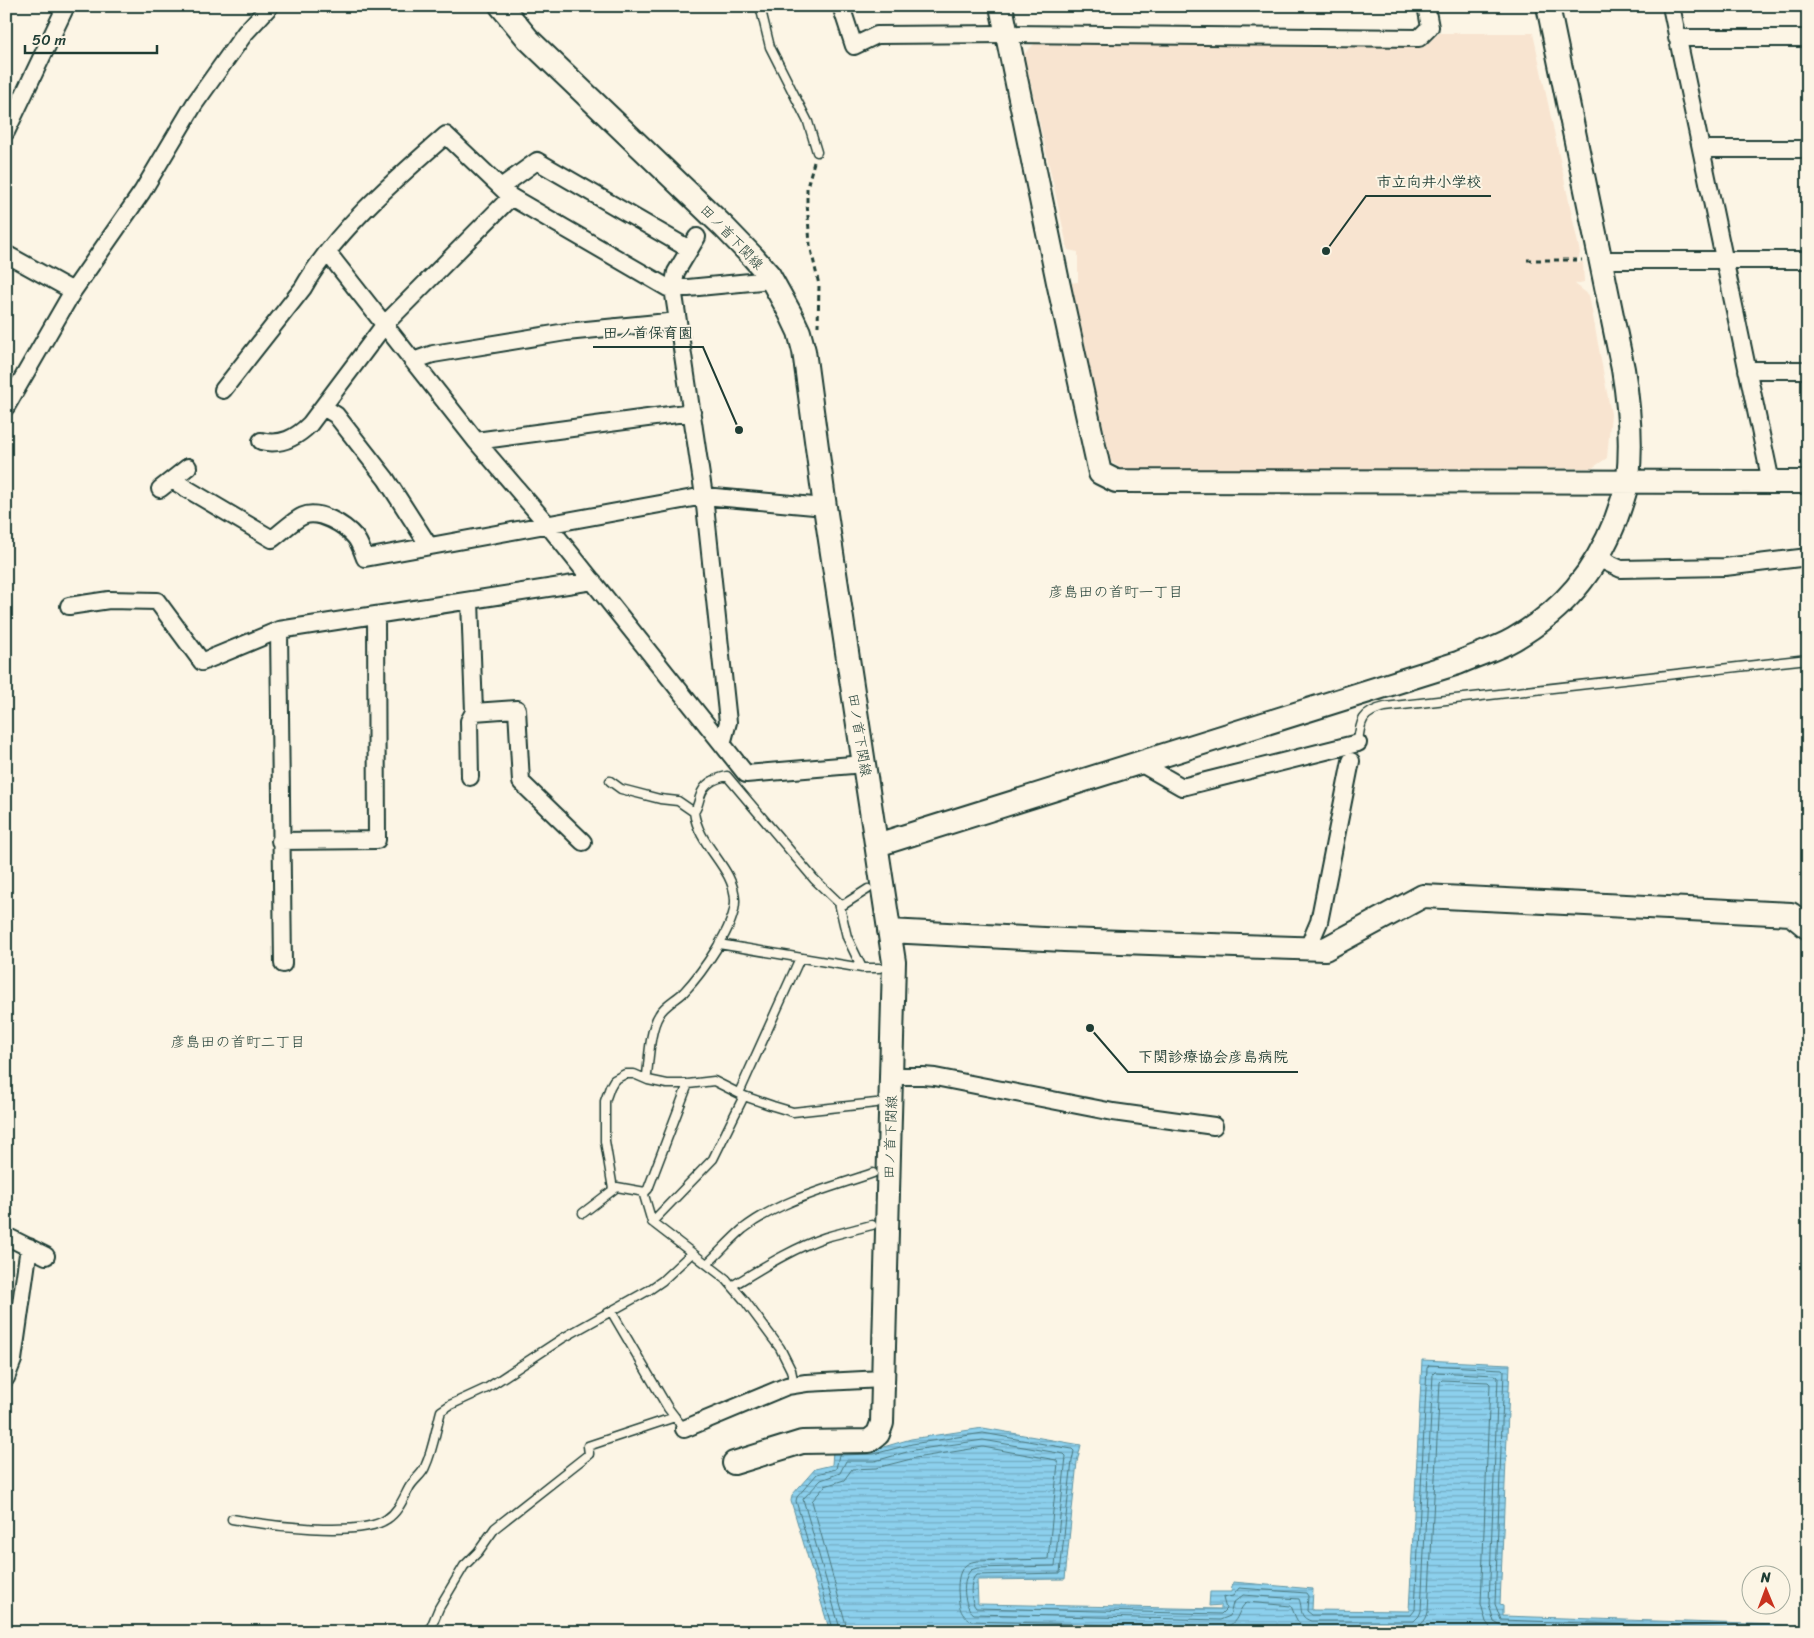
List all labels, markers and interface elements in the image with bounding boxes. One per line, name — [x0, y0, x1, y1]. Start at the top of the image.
scale bar — [25, 22, 158, 54]
text: 50 m — [32, 27, 67, 53]
callout: 市立向井小学校 — [1366, 166, 1491, 196]
text: 市立向井小学校 — [1376, 169, 1482, 195]
street label: 田ノ首下関線 — [693, 198, 770, 276]
callout: 田ノ首保育園 — [593, 317, 703, 347]
text: 田ノ首保育園 — [603, 320, 693, 346]
district label: 彦島田の首町一丁目 — [1048, 579, 1184, 605]
street label: 田ノ首下関線 — [841, 692, 878, 779]
district label: 彦島田の首町二丁目 — [170, 1029, 306, 1055]
callout: 下関診療協会彦島病院 — [1128, 1042, 1298, 1072]
text: 下関診療協会彦島病院 — [1138, 1044, 1288, 1070]
street label: 田ノ首下関線 — [877, 1095, 904, 1179]
text: N — [1760, 1565, 1771, 1590]
north arrow — [1742, 1566, 1792, 1616]

